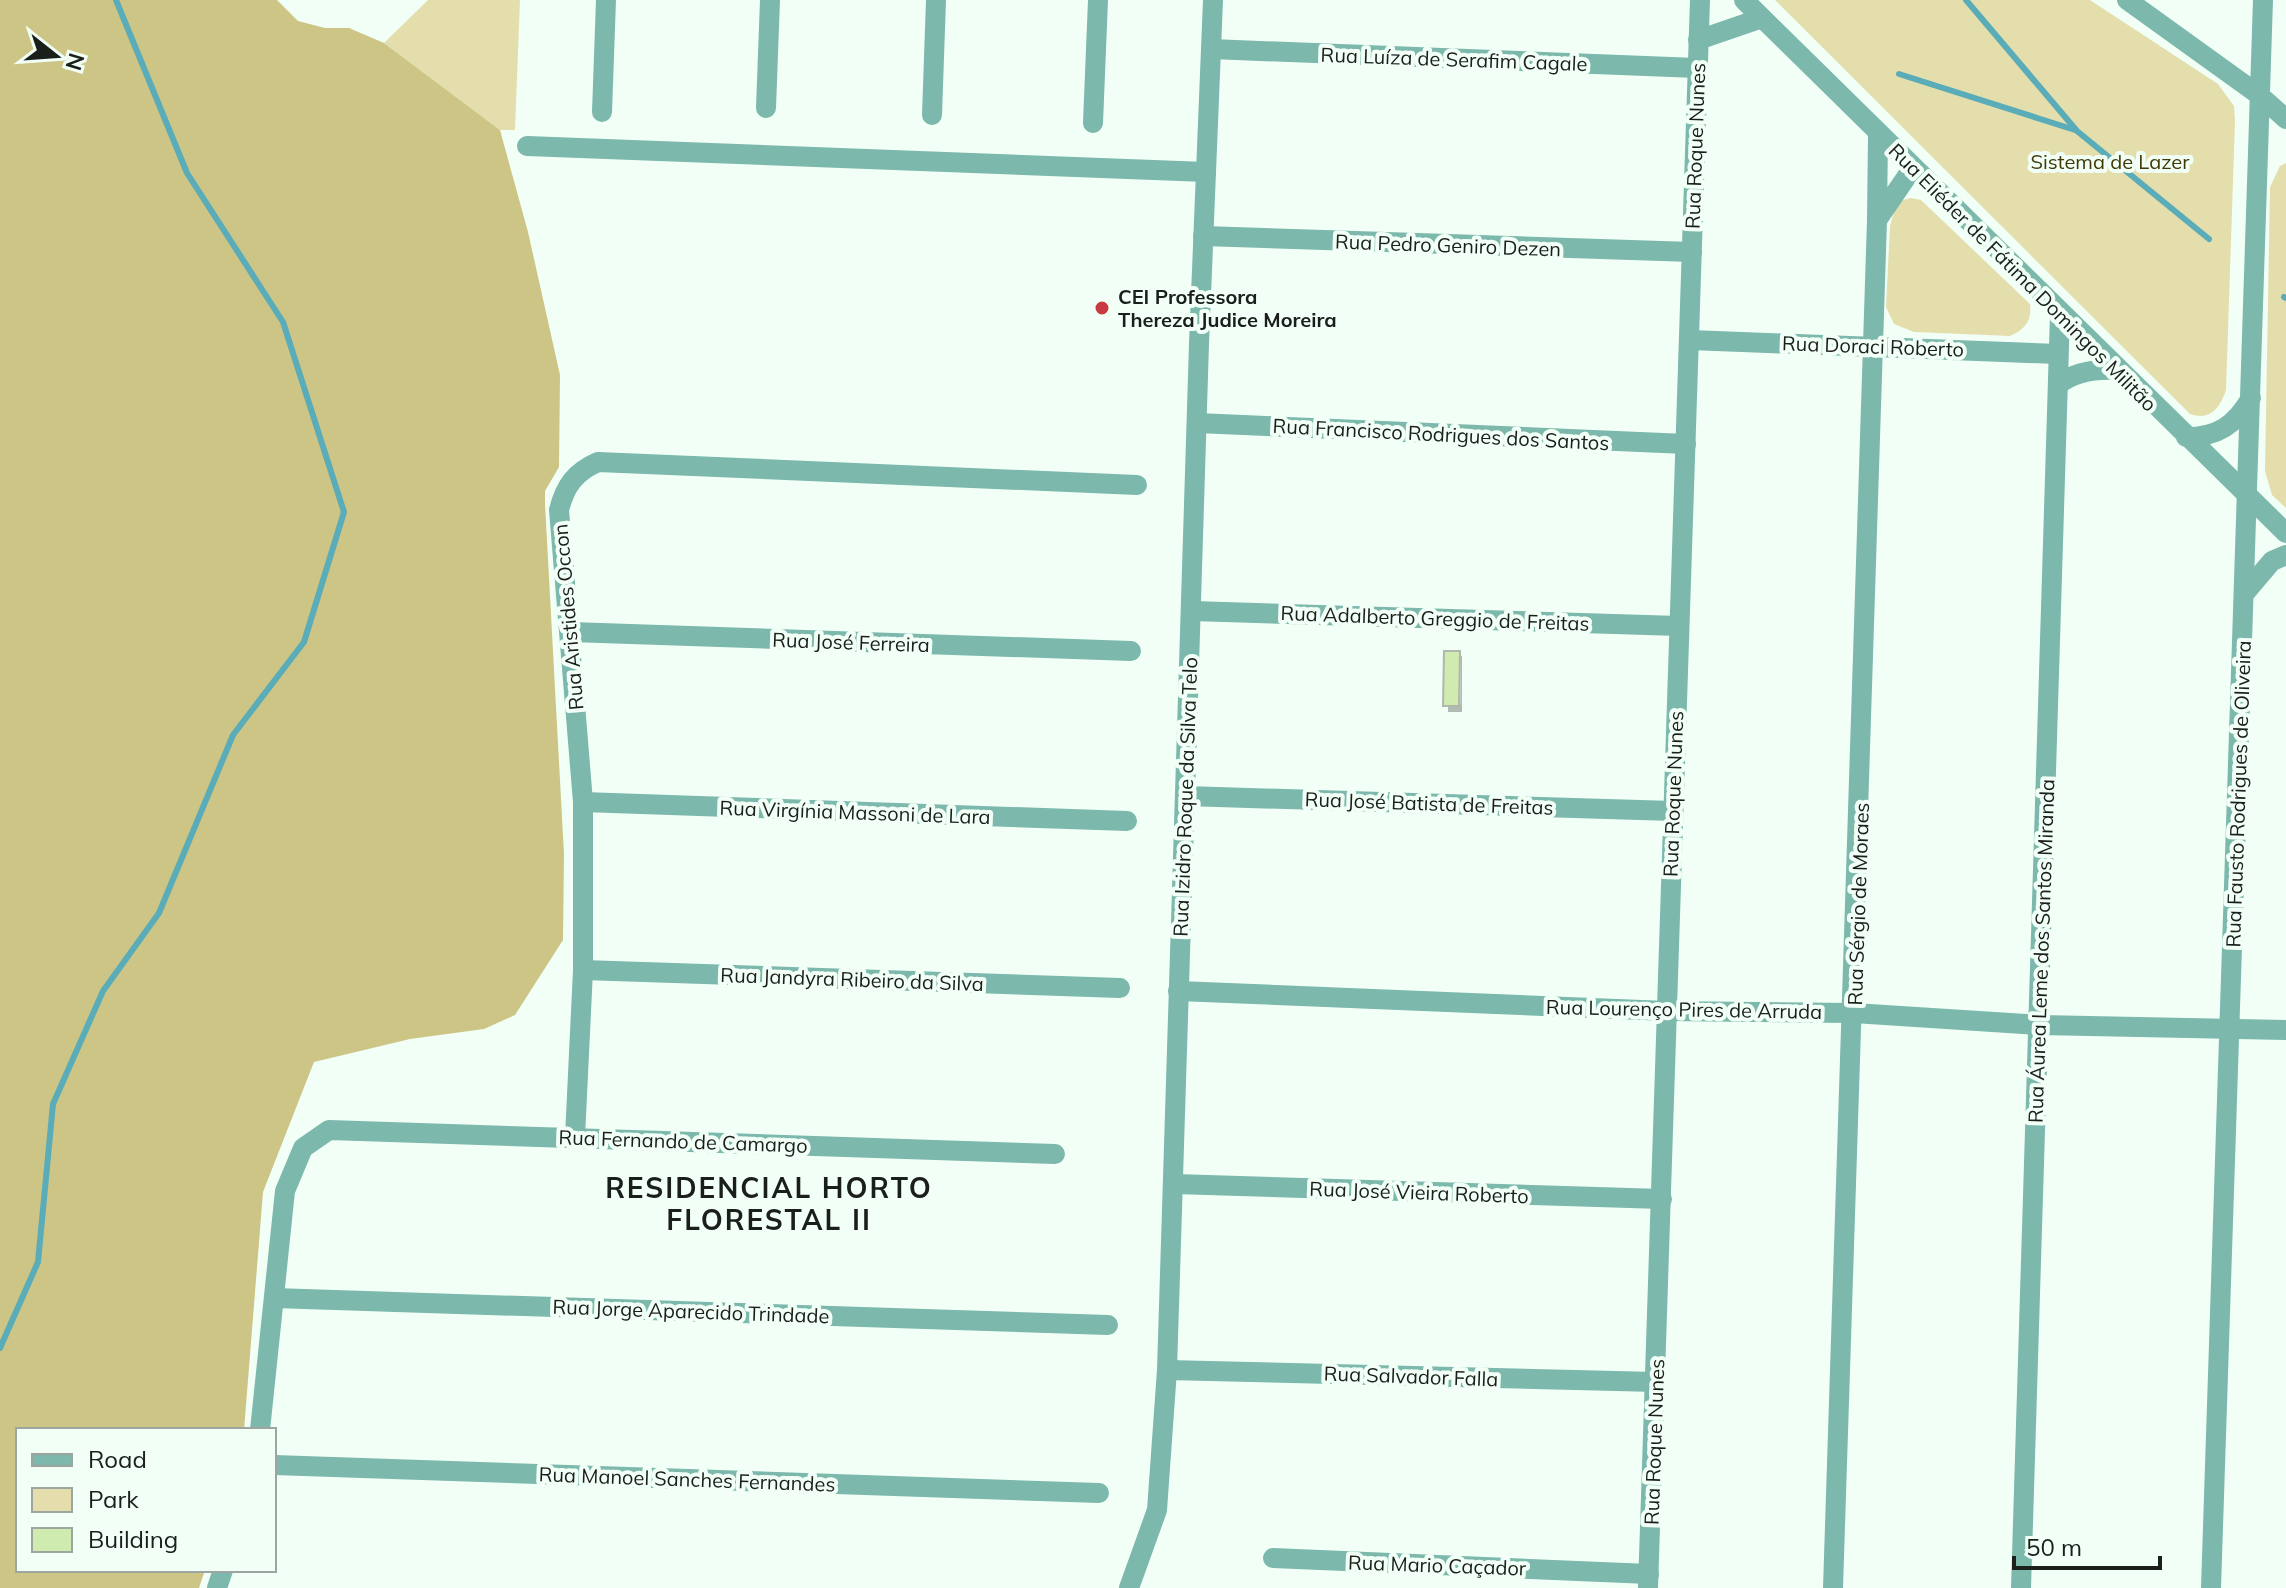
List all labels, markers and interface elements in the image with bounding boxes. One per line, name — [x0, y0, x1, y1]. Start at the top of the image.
north arrow — [16, 16, 96, 96]
street label: Rua Luíza de Serafim Cagale — [1320, 42, 1588, 76]
text: N — [59, 50, 91, 74]
street label: Rua Roque Nunes — [1680, 62, 1710, 230]
street label: Rua Eliéder de Fátima Domingos Militão — [1884, 138, 2162, 416]
park label: Sistema de Lazer — [2031, 149, 2190, 174]
street label: Rua Pedro Geniro Dezen — [1335, 229, 1561, 261]
place label: CEI Professora Thereza Judice Moreira — [1118, 284, 1337, 332]
marker: CEI Professora Thereza Judice Moreira — [1093, 299, 1111, 317]
street label: Rua Doraci Roberto — [1782, 330, 1964, 362]
street label: Rua Francisco Rodrigues dos Santos — [1272, 413, 1610, 455]
street label: Rua Aristides Occon — [547, 523, 589, 711]
street label: Rua Adalberto Greggio de Freitas — [1280, 600, 1590, 636]
street label: Rua José Ferreira — [772, 627, 930, 657]
street label: Rua Fausto Rodrigues de Oliveira — [2220, 640, 2256, 948]
street label: Rua Izidro Roque da Silva Telo — [1168, 657, 1202, 937]
street label: Rua Roque Nunes — [1658, 710, 1688, 878]
street label: Rua Áurea Leme dos Santos Miranda — [2022, 778, 2060, 1124]
street label: Rua José Batista de Freitas — [1304, 786, 1554, 820]
street label: Rua Virgínia Massoni de Lara — [719, 795, 991, 829]
street label: Rua Sérgio de Moraes — [1842, 802, 1874, 1006]
street label: Rua Jandyra Ribeiro da Silva — [720, 962, 984, 996]
street label: Rua Lourenço Pires de Arruda — [1546, 994, 1822, 1024]
street label: Rua Fernando de Camargo — [558, 1124, 808, 1158]
district label: RESIDENCIAL HORTO FLORESTAL II — [605, 1170, 933, 1237]
street label: Rua José Vieira Roberto — [1309, 1176, 1529, 1208]
street label: Rua Jorge Aparecido Trindade — [552, 1294, 830, 1328]
street label: Rua Roque Nunes — [1639, 1358, 1669, 1526]
street label: Rua Salvador Falla — [1323, 1360, 1499, 1392]
legend — [16, 1428, 276, 1572]
text: Road — [88, 1444, 147, 1474]
street label: Rua Manoel Sanches Fernandes — [538, 1461, 836, 1497]
text: Park — [88, 1484, 139, 1514]
scale bar — [2014, 1520, 2160, 1570]
text: Building — [88, 1524, 178, 1554]
text: 50 m — [2026, 1532, 2082, 1562]
street label: Rua Mario Caçador — [1347, 1549, 1527, 1581]

